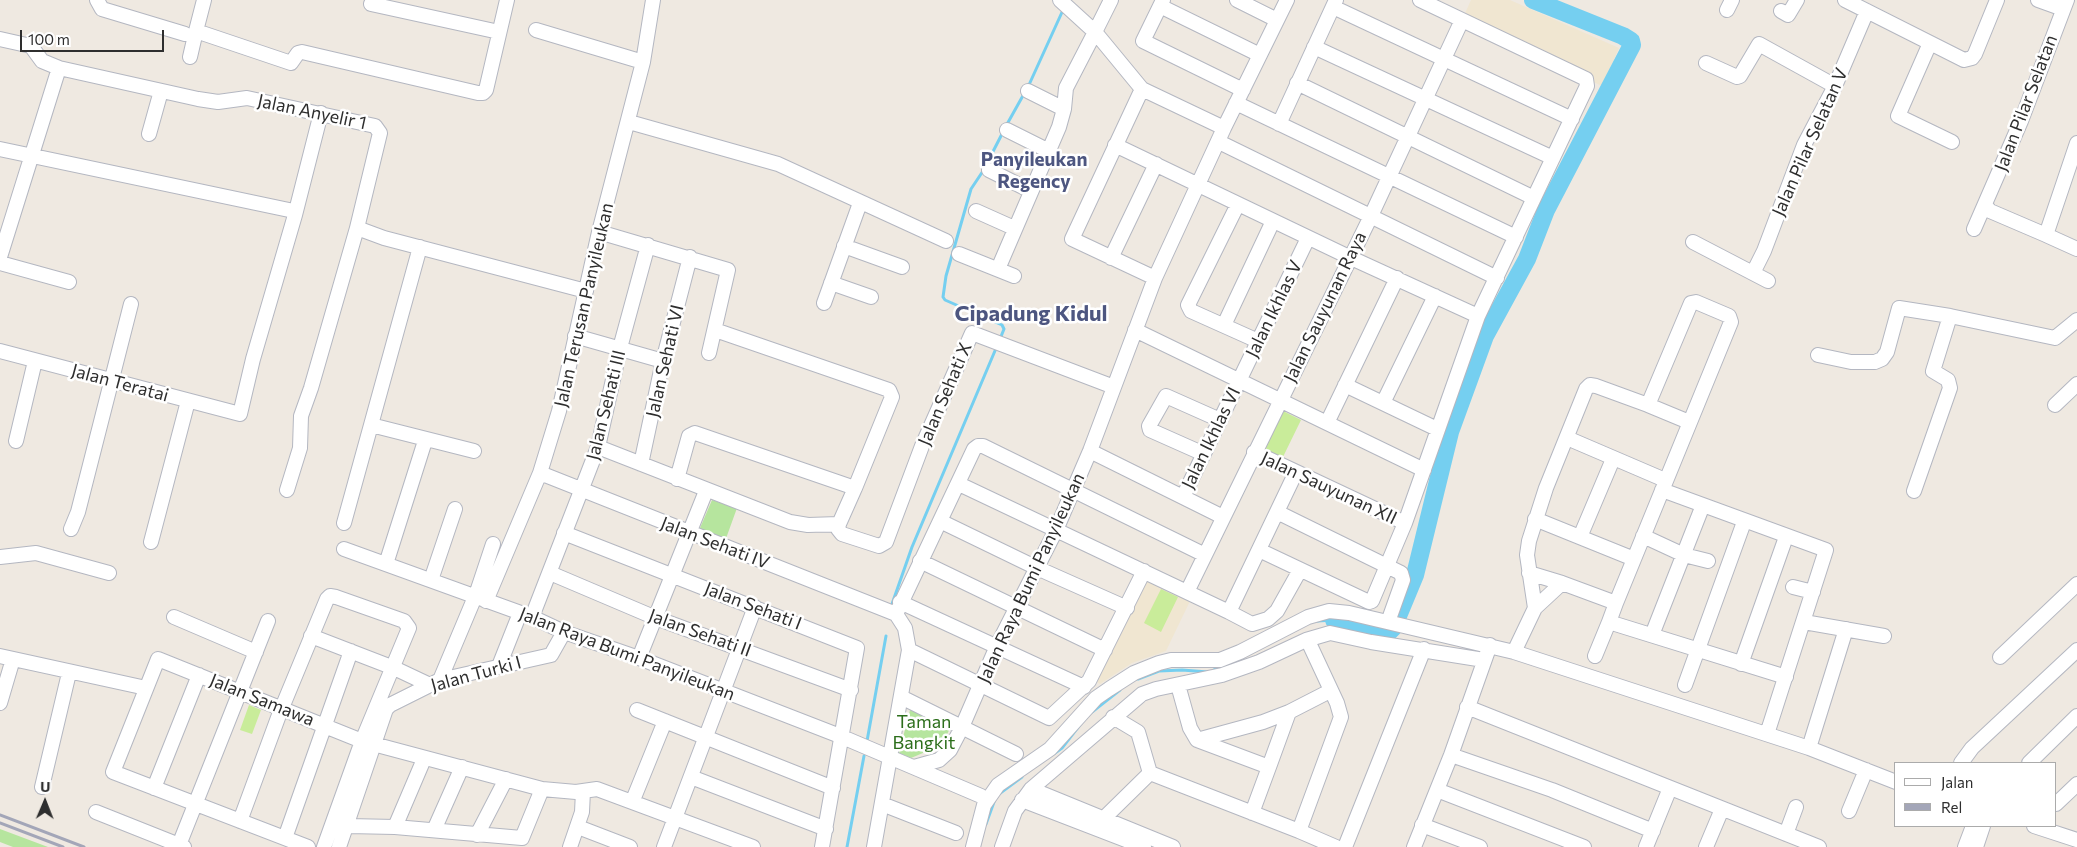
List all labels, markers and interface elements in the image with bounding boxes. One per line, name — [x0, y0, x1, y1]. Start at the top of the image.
scale bar — [22, 20, 166, 52]
text: 100 m — [28, 30, 70, 48]
street label: Jalan Pilar Selatan — [1990, 32, 2062, 174]
street label: Jalan Pilar Selatan V — [1768, 65, 1852, 219]
street label: Jalan Anyelir 1 — [255, 90, 369, 134]
district label: Panyileukan Regency — [981, 149, 1087, 193]
street label: Jalan Terusan Panyileukan — [550, 201, 618, 409]
street label: Jalan Sauyunan Raya — [1279, 228, 1371, 386]
street label: Jalan Ikhlas V — [1241, 257, 1307, 361]
district label: Cipadung Kidul — [954, 301, 1108, 327]
street label: Jalan Sehati VI — [642, 303, 688, 419]
street label: Jalan Sehati X — [914, 339, 976, 449]
street label: Jalan Sehati III — [582, 348, 630, 462]
street label: Jalan Teratai — [69, 360, 171, 406]
street label: Jalan Ikhlas VI — [1177, 384, 1245, 492]
street label: Jalan Sauyunan XII — [1258, 447, 1400, 529]
street label: Jalan Raya Bumi Panyileukan — [973, 469, 1089, 687]
street label: Jalan Sehati IV — [657, 512, 773, 574]
street label: Jalan Sehati I — [701, 578, 805, 634]
street label: Jalan Raya Bumi Panyileukan — [516, 603, 738, 705]
street label: Jalan Sehati II — [646, 604, 754, 662]
street label: Jalan Turki I — [429, 652, 523, 696]
street label: Jalan Samawa — [207, 669, 317, 731]
park label: Taman Bangkit — [893, 711, 955, 754]
legend — [1894, 762, 2057, 827]
text: Jalan — [1941, 773, 1973, 791]
north arrow — [20, 777, 70, 827]
text: U — [40, 778, 51, 795]
text: Rel — [1941, 798, 1962, 816]

